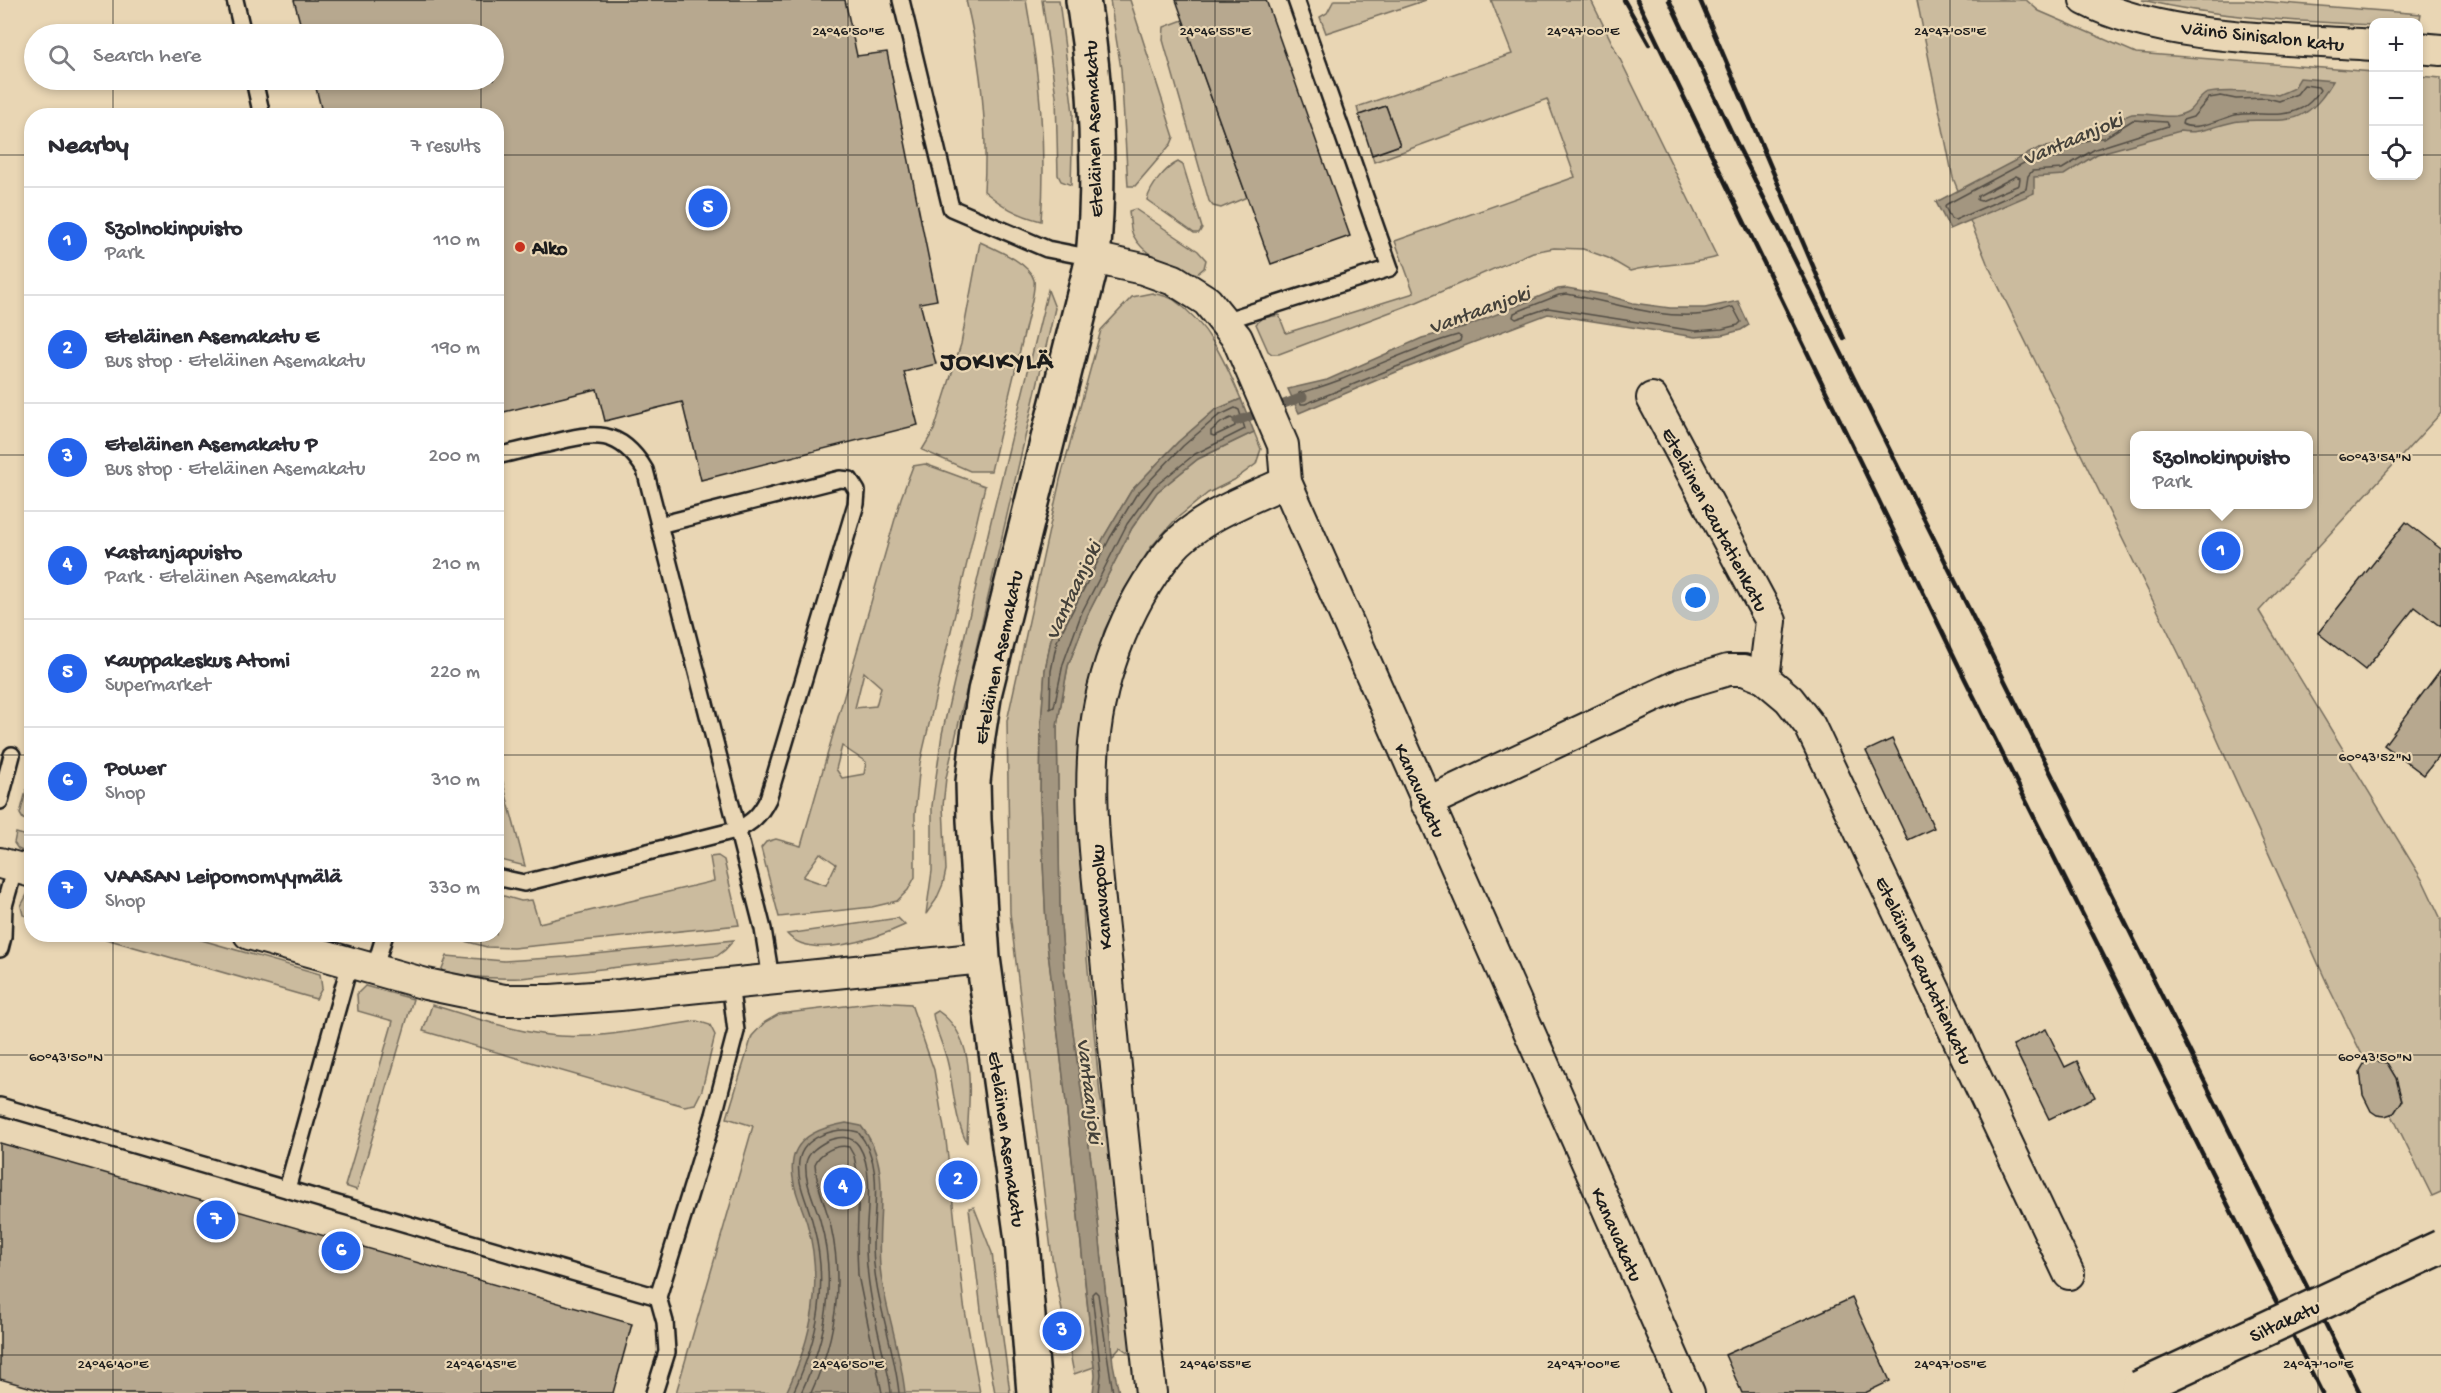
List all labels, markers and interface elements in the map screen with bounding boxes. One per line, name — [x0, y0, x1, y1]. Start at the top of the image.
street label: Väinö Sinisalon katu — [2179, 18, 2346, 59]
map controls — [2369, 18, 2423, 180]
button: + — [2369, 18, 2423, 72]
text: 24°46'50"E — [812, 23, 884, 41]
text: 24°46'55"E — [1179, 23, 1251, 41]
text: 24°47'00"E — [1547, 23, 1620, 41]
text: 24°47'05"E — [1914, 23, 1987, 41]
search box — [24, 24, 504, 90]
street label: Eteläinen Asemakatu — [1081, 39, 1110, 218]
icon: search — [45, 41, 78, 74]
text: Search here — [93, 44, 201, 70]
button: − — [2369, 72, 2423, 126]
water label: Vantaanjoki — [2020, 108, 2129, 173]
button: locate — [2369, 126, 2423, 180]
text: Nearby — [48, 132, 129, 163]
text: 7 results — [411, 136, 480, 159]
pin: 5 — [688, 186, 728, 230]
text: Szolnokinpuisto — [105, 217, 243, 243]
text: 1 — [63, 230, 72, 253]
text: 110 m — [434, 230, 480, 253]
place label: Alko — [531, 239, 568, 262]
marker: Alko — [513, 240, 527, 254]
text: Park — [105, 243, 143, 266]
water label: Vantaanjoki — [1426, 282, 1537, 342]
text: Eteläinen Asemakatu E — [105, 325, 319, 351]
text: 2 — [63, 338, 72, 361]
text: 190 m — [432, 338, 480, 361]
district label: JOKIKYLÄ — [939, 348, 1054, 379]
text: Bus stop · Eteläinen Asemakatu — [105, 351, 365, 374]
street label: Eteläinen Rautatienkatu — [1655, 425, 1771, 617]
popup — [2130, 431, 2313, 509]
text: Eteläinen Asemakatu P — [105, 433, 317, 459]
text: 3 — [62, 446, 73, 469]
text: 200 m — [429, 446, 480, 469]
text: Szolnokinpuisto — [2153, 446, 2290, 472]
text: 60°43'54"N — [2339, 449, 2411, 467]
text: Bus stop · Eteläinen Asemakatu — [105, 459, 365, 482]
text: Park — [2153, 472, 2191, 495]
pin: 1 — [2202, 528, 2240, 574]
water label: Vantaanjoki — [1041, 536, 1110, 645]
text: Kastanjapuisto — [105, 541, 242, 567]
text: 4 — [63, 554, 72, 577]
text: 210 m — [432, 554, 480, 577]
text: Park · Eteläinen Asemakatu — [105, 567, 336, 590]
street label: Eteläinen Asemakatu — [971, 568, 1030, 747]
your location — [1681, 583, 1710, 612]
text: Kauppakeskus Atomi — [105, 649, 290, 675]
text: 5 — [62, 662, 73, 685]
text: 220 m — [430, 662, 480, 685]
text: Supermarket — [105, 675, 211, 698]
street label: Kanavakatu — [1387, 741, 1449, 842]
text: 60°43'52"N — [2339, 749, 2412, 767]
text: Power — [105, 757, 165, 783]
text: 6 — [62, 770, 73, 793]
text: 310 m — [431, 770, 480, 793]
text: Shop — [105, 783, 145, 806]
street label: Kanavapolku — [1087, 842, 1120, 950]
text: VAASAN Leipomomyymälä — [105, 865, 342, 891]
street label: Eteläinen Rautatienkatu — [1868, 874, 1976, 1070]
text: 7 — [62, 878, 73, 901]
text: 330 m — [429, 878, 480, 901]
text: Shop — [105, 891, 145, 914]
water label: Vantaanjoki — [1069, 1037, 1107, 1148]
text: 60°43'50"N — [29, 1049, 103, 1067]
text: 60°43'50"N — [2338, 1049, 2412, 1067]
street label: Eteläinen Asemakatu — [981, 1050, 1028, 1229]
pin: 2 — [938, 1158, 978, 1202]
pin: 4 — [824, 1164, 862, 1210]
street label: Kanavakatu — [1584, 1185, 1646, 1286]
pin: 7 — [196, 1198, 236, 1242]
pin: 6 — [322, 1228, 360, 1274]
street label: Siltakatu — [2247, 1297, 2325, 1349]
pin: 3 — [1042, 1308, 1082, 1354]
text: 24°46'40"E — [78, 1356, 149, 1374]
text: 24°46'45"E — [446, 1356, 517, 1374]
text: 24°46'50"E — [812, 1356, 884, 1374]
text: 24°46'55"E — [1179, 1356, 1251, 1374]
text: 24°47'00"E — [1547, 1356, 1620, 1374]
text: 24°47'05"E — [1914, 1356, 1987, 1374]
text: 24°47'10"E — [2283, 1356, 2354, 1374]

